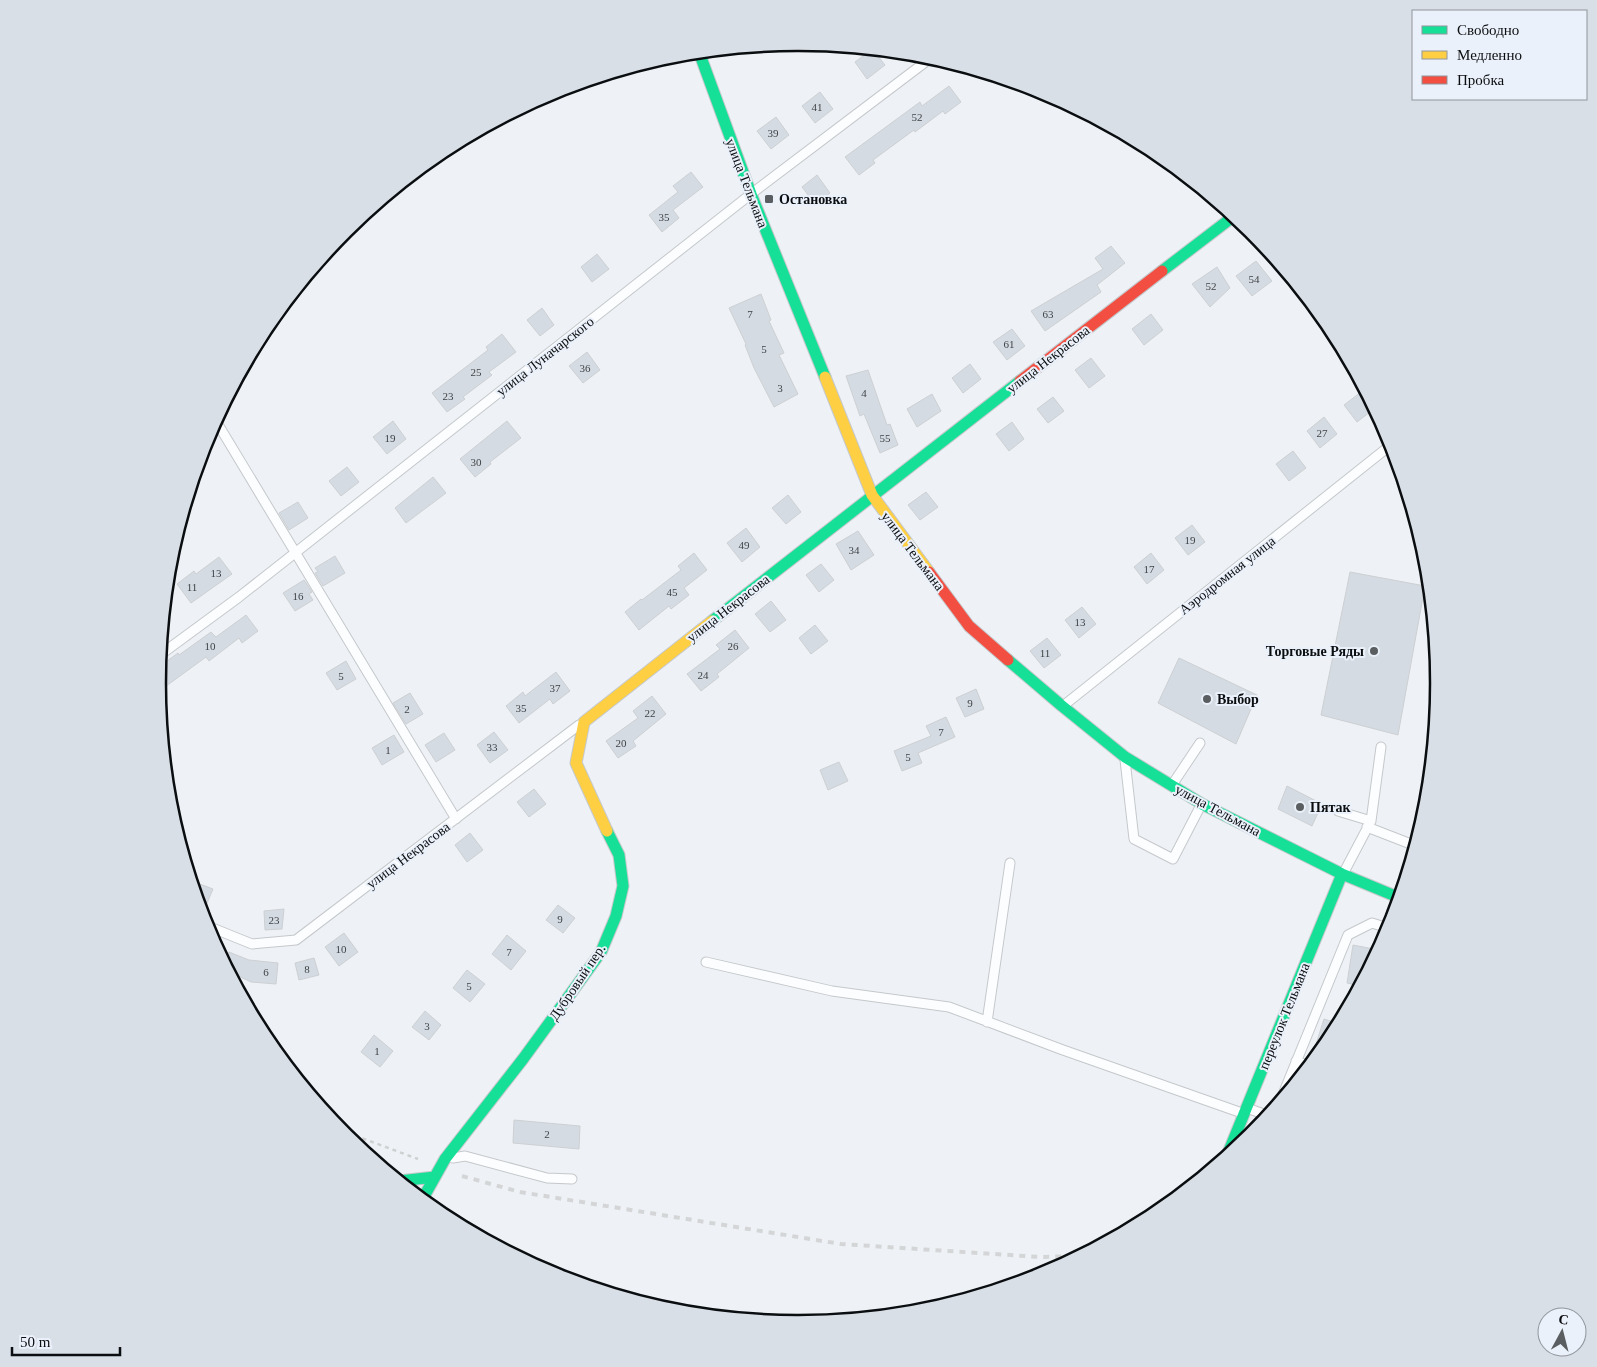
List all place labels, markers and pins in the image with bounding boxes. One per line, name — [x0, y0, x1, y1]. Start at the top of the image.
place label: Остановка — [779, 192, 847, 207]
marker: Остановка — [763, 193, 775, 205]
place label: Торговые Ряды — [1266, 644, 1364, 659]
marker: Торговые Ряды — [1368, 645, 1380, 657]
place label: Выбор — [1217, 692, 1259, 707]
marker: Выбор — [1201, 693, 1213, 705]
place label: Пятак — [1310, 800, 1352, 815]
marker: Пятак — [1294, 801, 1306, 813]

